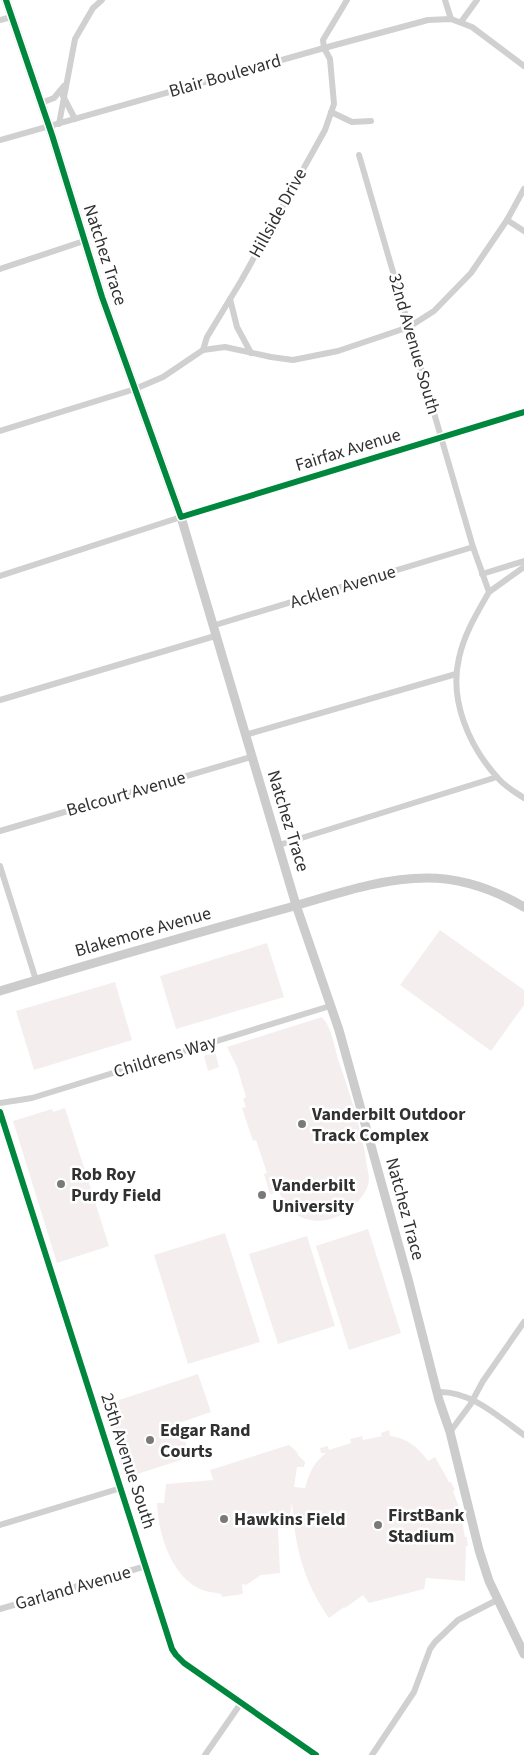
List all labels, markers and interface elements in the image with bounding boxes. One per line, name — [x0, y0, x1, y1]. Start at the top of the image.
street label: Blair Boulevard — [166, 48, 284, 104]
street label: Hillside Drive — [243, 164, 313, 262]
street label: Natchez Trace — [77, 201, 133, 309]
street label: 32nd Avenue South — [382, 271, 446, 417]
street label: Fairfax Avenue — [292, 422, 404, 478]
street label: Acklen Avenue — [287, 559, 399, 615]
street label: Belcourt Avenue — [63, 765, 189, 823]
street label: Natchez Trace — [261, 767, 315, 875]
street label: Blakemore Avenue — [72, 901, 214, 963]
street label: Childrens Way — [110, 1029, 220, 1085]
place label: Vanderbilt Outdoor Track Complex — [311, 1102, 466, 1148]
marker: Vanderbilt Outdoor Track Complex — [296, 1118, 308, 1130]
street label: Natchez Trace — [379, 1155, 431, 1263]
place label: Rob Roy Purdy Field — [71, 1162, 161, 1208]
place label: Vanderbilt University — [271, 1173, 355, 1219]
marker: Rob Roy Purdy Field — [55, 1178, 67, 1190]
marker: Vanderbilt University — [256, 1189, 268, 1201]
street label: 25th Avenue South — [94, 1390, 162, 1532]
place label: Edgar Rand Courts — [160, 1418, 251, 1464]
marker: Edgar Rand Courts — [144, 1434, 156, 1446]
place label: FirstBank Stadium — [388, 1503, 465, 1549]
place label: Hawkins Field — [234, 1507, 345, 1532]
marker: Hawkins Field — [218, 1513, 230, 1525]
marker: FirstBank Stadium — [372, 1519, 384, 1531]
street label: Garland Avenue — [12, 1560, 134, 1616]

